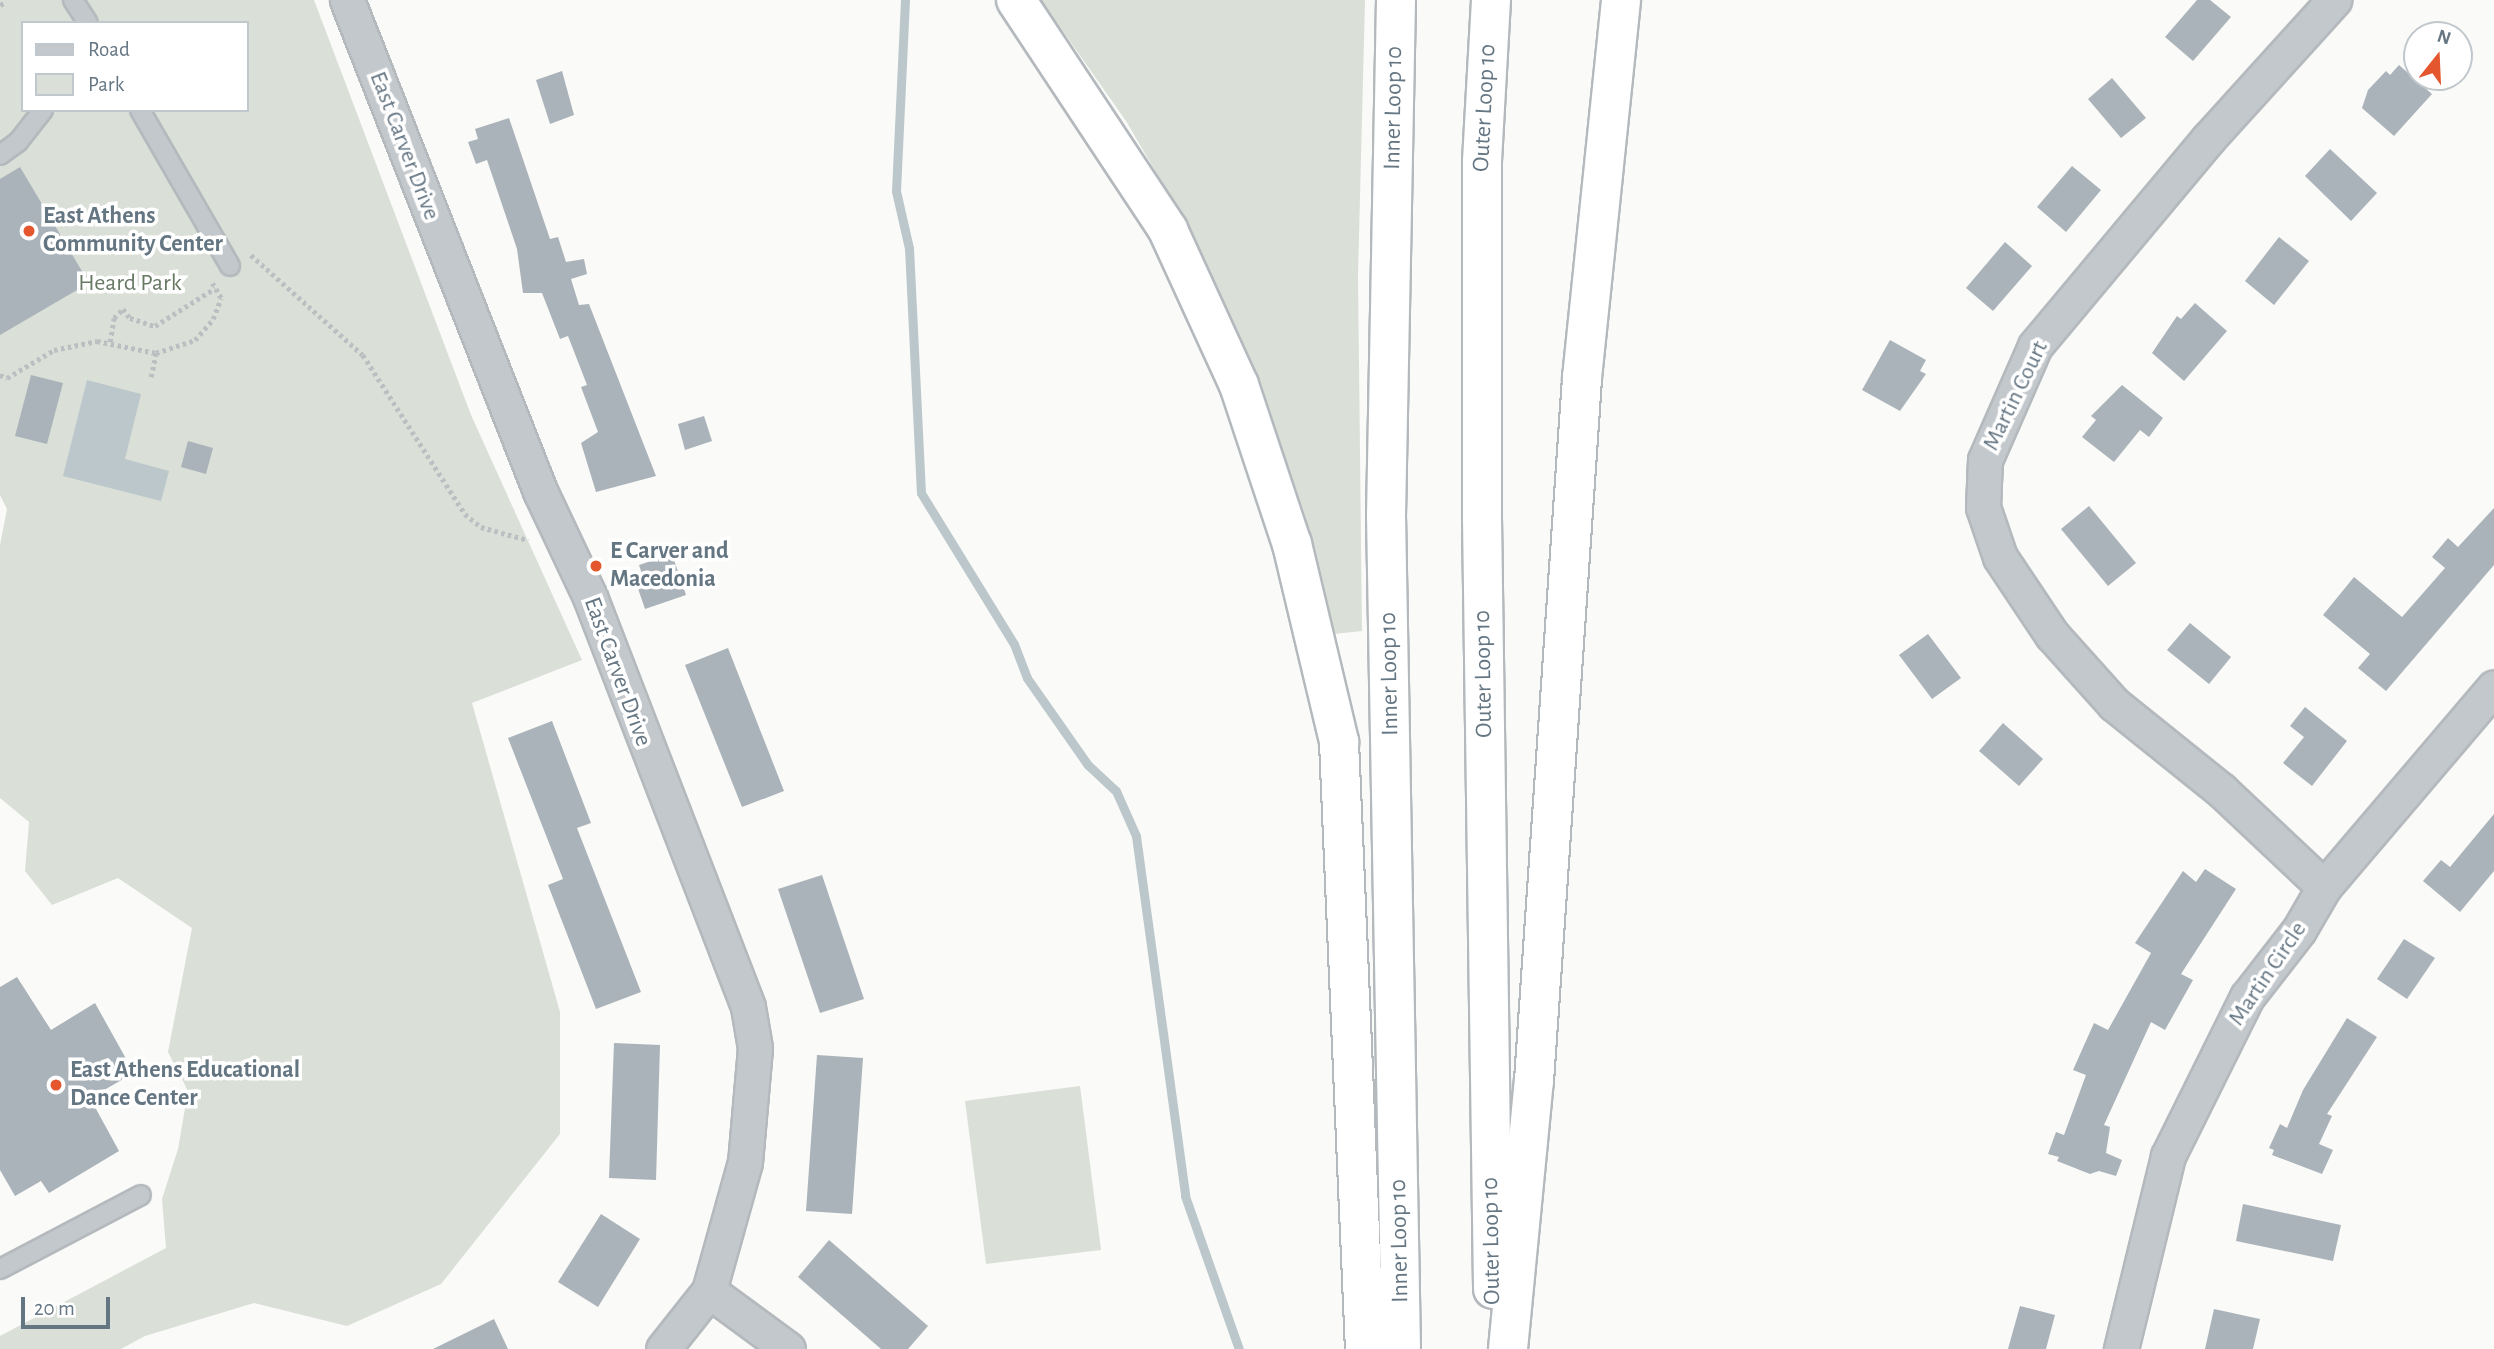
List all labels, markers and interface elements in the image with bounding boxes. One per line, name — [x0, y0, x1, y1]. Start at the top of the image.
legend — [21, 21, 248, 112]
north arrow — [2403, 21, 2473, 91]
text: N — [2435, 26, 2453, 49]
text: Road — [88, 39, 130, 60]
street label: Outer Loop 10 — [1467, 43, 1503, 173]
street label: Inner Loop 10 — [1379, 46, 1409, 170]
street label: East Carver Drive — [363, 68, 445, 224]
text: Park — [88, 74, 124, 95]
place label: East Athens Community Center — [43, 203, 223, 259]
marker: East Athens Community Center — [21, 223, 37, 239]
park label: Heard Park — [78, 270, 182, 298]
street label: Martin Court — [1977, 337, 2055, 455]
place label: E Carver and Macedonia — [610, 538, 729, 594]
marker: E Carver and Macedonia — [588, 558, 604, 574]
street label: East Carver Drive — [577, 594, 657, 750]
street label: Outer Loop 10 — [1468, 610, 1500, 738]
street label: Inner Loop 10 — [1375, 612, 1405, 736]
street label: Martin Circle — [2223, 916, 2313, 1032]
place label: East Athens Educational Dance Center — [70, 1057, 300, 1113]
marker: East Athens Educational Dance Center — [48, 1077, 64, 1093]
street label: Outer Loop 10 — [1476, 1177, 1508, 1305]
street label: Inner Loop 10 — [1385, 1179, 1415, 1303]
scale bar — [24, 1282, 114, 1326]
text: 20 m — [34, 1298, 75, 1319]

